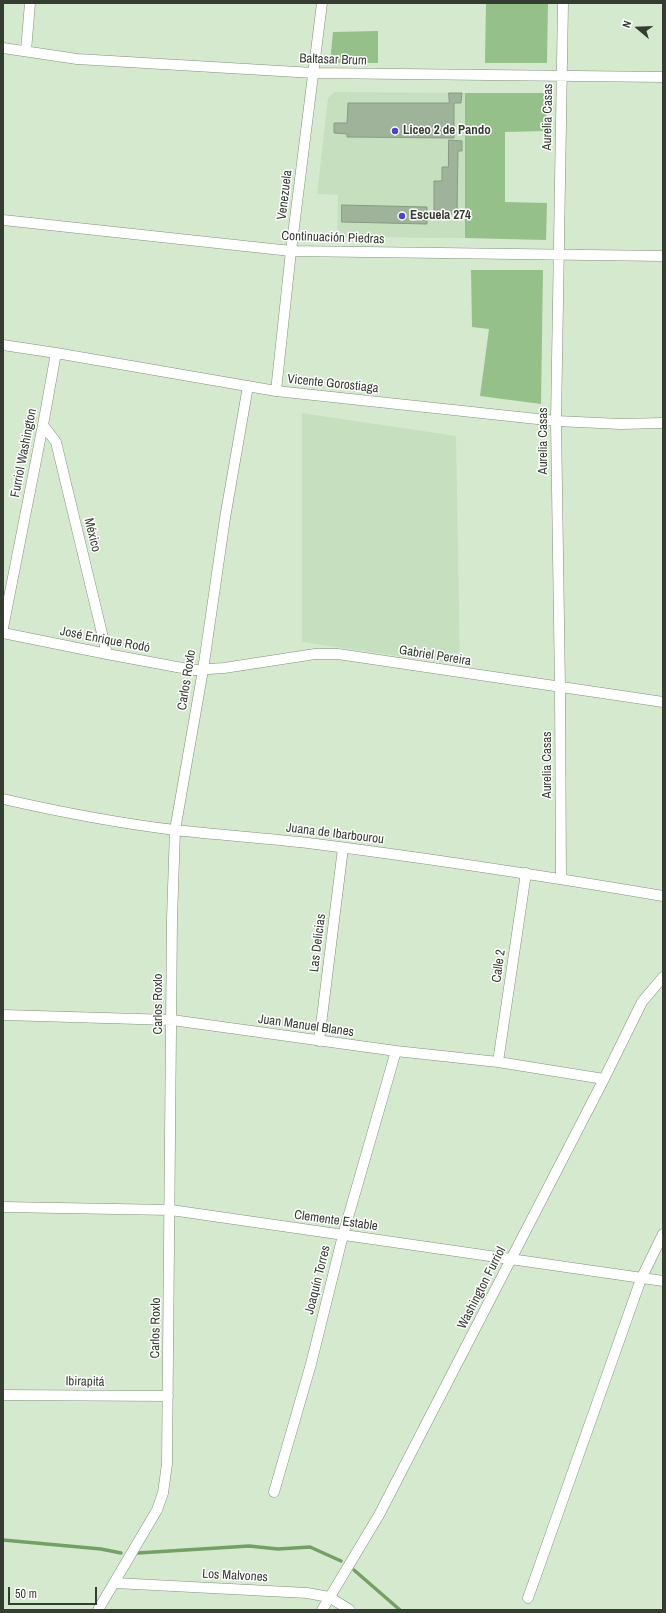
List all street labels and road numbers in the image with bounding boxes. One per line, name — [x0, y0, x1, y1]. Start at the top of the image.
street label: Baltasar Brum — [299, 51, 367, 69]
street label: Aurelia Casas — [540, 83, 556, 151]
street label: Venezuela — [274, 169, 296, 221]
street label: Continuación Piedras — [281, 228, 385, 248]
street label: Vicente Gorostiaga — [287, 371, 379, 397]
street label: Furriol Washington — [8, 407, 40, 499]
street label: Aurelia Casas — [536, 408, 552, 474]
street label: México — [80, 516, 104, 554]
street label: José Enrique Rodó — [59, 624, 151, 656]
street label: Gabriel Pereira — [398, 643, 472, 669]
street label: Carlos Roxlo — [175, 649, 199, 711]
street label: Aurelia Casas — [540, 732, 556, 798]
street label: Juana de Ibarbourou — [285, 820, 385, 848]
street label: Las Delicias — [307, 913, 329, 973]
street label: Calle 2 — [489, 948, 509, 984]
street label: Carlos Roxlo — [151, 973, 167, 1035]
street label: Juan Manuel Blanes — [257, 1012, 355, 1040]
street label: Clemente Estable — [293, 1207, 379, 1235]
street label: Joaquín Torres — [302, 1244, 334, 1316]
street label: Washington Furriol — [455, 1244, 509, 1332]
street label: Carlos Roxlo — [148, 1297, 164, 1359]
street label: Ibirapitá — [65, 1374, 105, 1390]
street label: Los Malvones — [202, 1566, 268, 1586]

